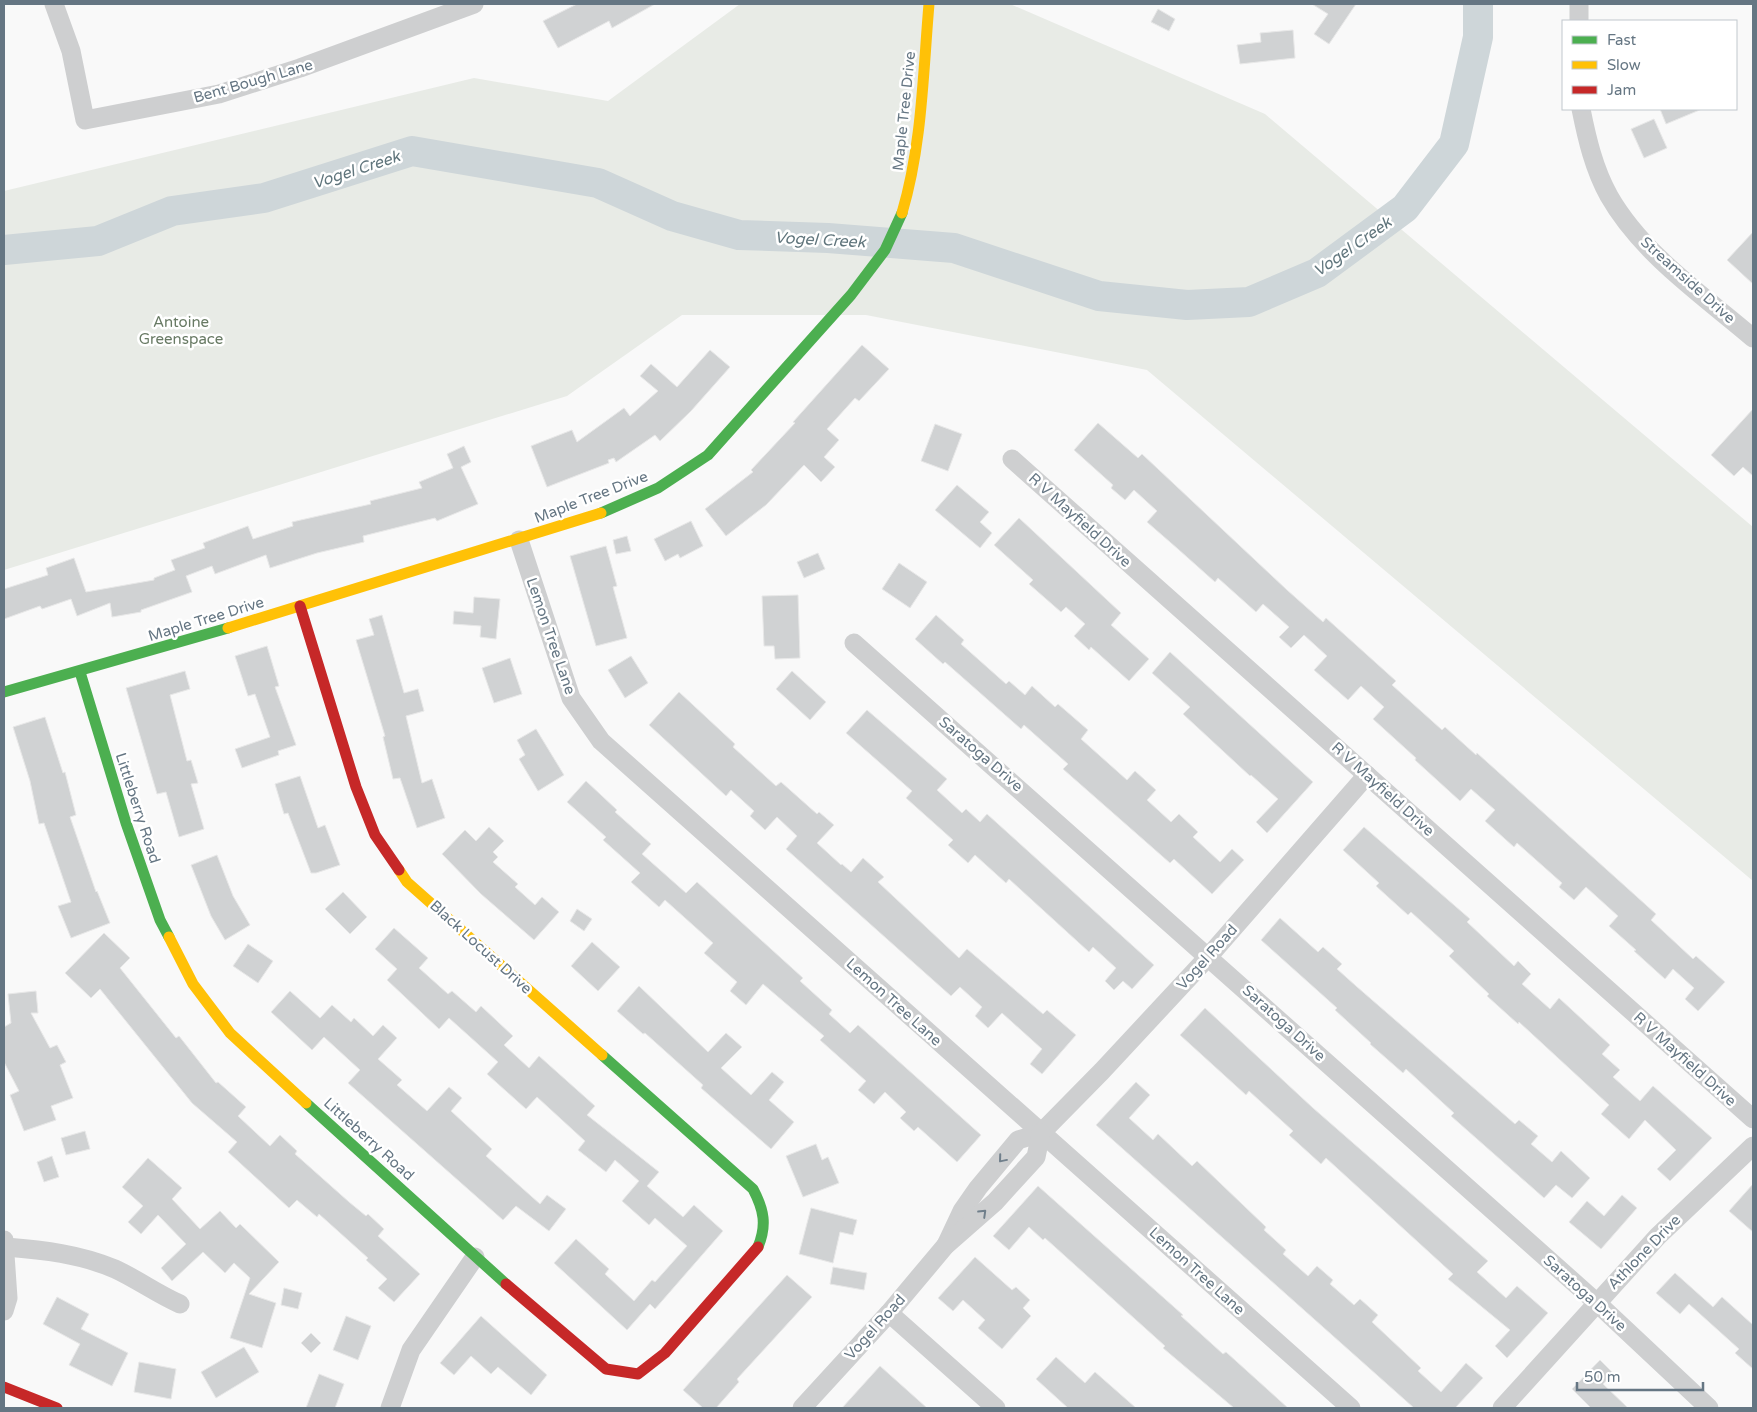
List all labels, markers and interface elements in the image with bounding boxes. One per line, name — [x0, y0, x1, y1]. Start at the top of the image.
legend — [1562, 20, 1737, 110]
text: Fast — [1607, 31, 1637, 49]
street label: Maple Tree Drive — [889, 50, 919, 172]
street label: Bent Bough Lane — [191, 55, 315, 107]
text: Slow — [1607, 56, 1641, 74]
text: Jam — [1607, 81, 1636, 99]
water label: Vogel Creek — [310, 146, 404, 194]
water label: Vogel Creek — [1310, 212, 1397, 281]
water label: Vogel Creek — [774, 228, 867, 252]
street label: Streamside Drive — [1637, 233, 1739, 327]
park label: Antoine Greenspace — [139, 313, 223, 348]
street label: Maple Tree Drive — [532, 467, 650, 527]
street label: R V Mayfield Drive — [1025, 469, 1135, 571]
street label: Lemon Tree Lane — [523, 575, 579, 697]
street label: Maple Tree Drive — [146, 593, 266, 645]
street label: Saratoga Drive — [935, 713, 1027, 795]
street label: R V Mayfield Drive — [1328, 738, 1438, 840]
street label: Littleberry Road — [112, 750, 164, 866]
street label: Black Locust Drive — [426, 896, 536, 998]
street label: Vogel Road — [1173, 921, 1241, 993]
street label: Lemon Tree Lane — [843, 954, 945, 1050]
street label: Saratoga Drive — [1239, 981, 1329, 1065]
street label: R V Mayfield Drive — [1630, 1008, 1740, 1110]
street label: Littleberry Road — [320, 1094, 418, 1184]
one-way arrow — [1000, 1153, 1008, 1162]
one-way arrow — [977, 1210, 986, 1219]
street label: Athlone Drive — [1604, 1211, 1684, 1293]
street label: Lemon Tree Lane — [1146, 1223, 1248, 1319]
street label: Saratoga Drive — [1540, 1251, 1630, 1335]
street label: Vogel Road — [841, 1291, 909, 1363]
scale bar — [1577, 1360, 1703, 1392]
text: 50 m — [1584, 1368, 1621, 1386]

